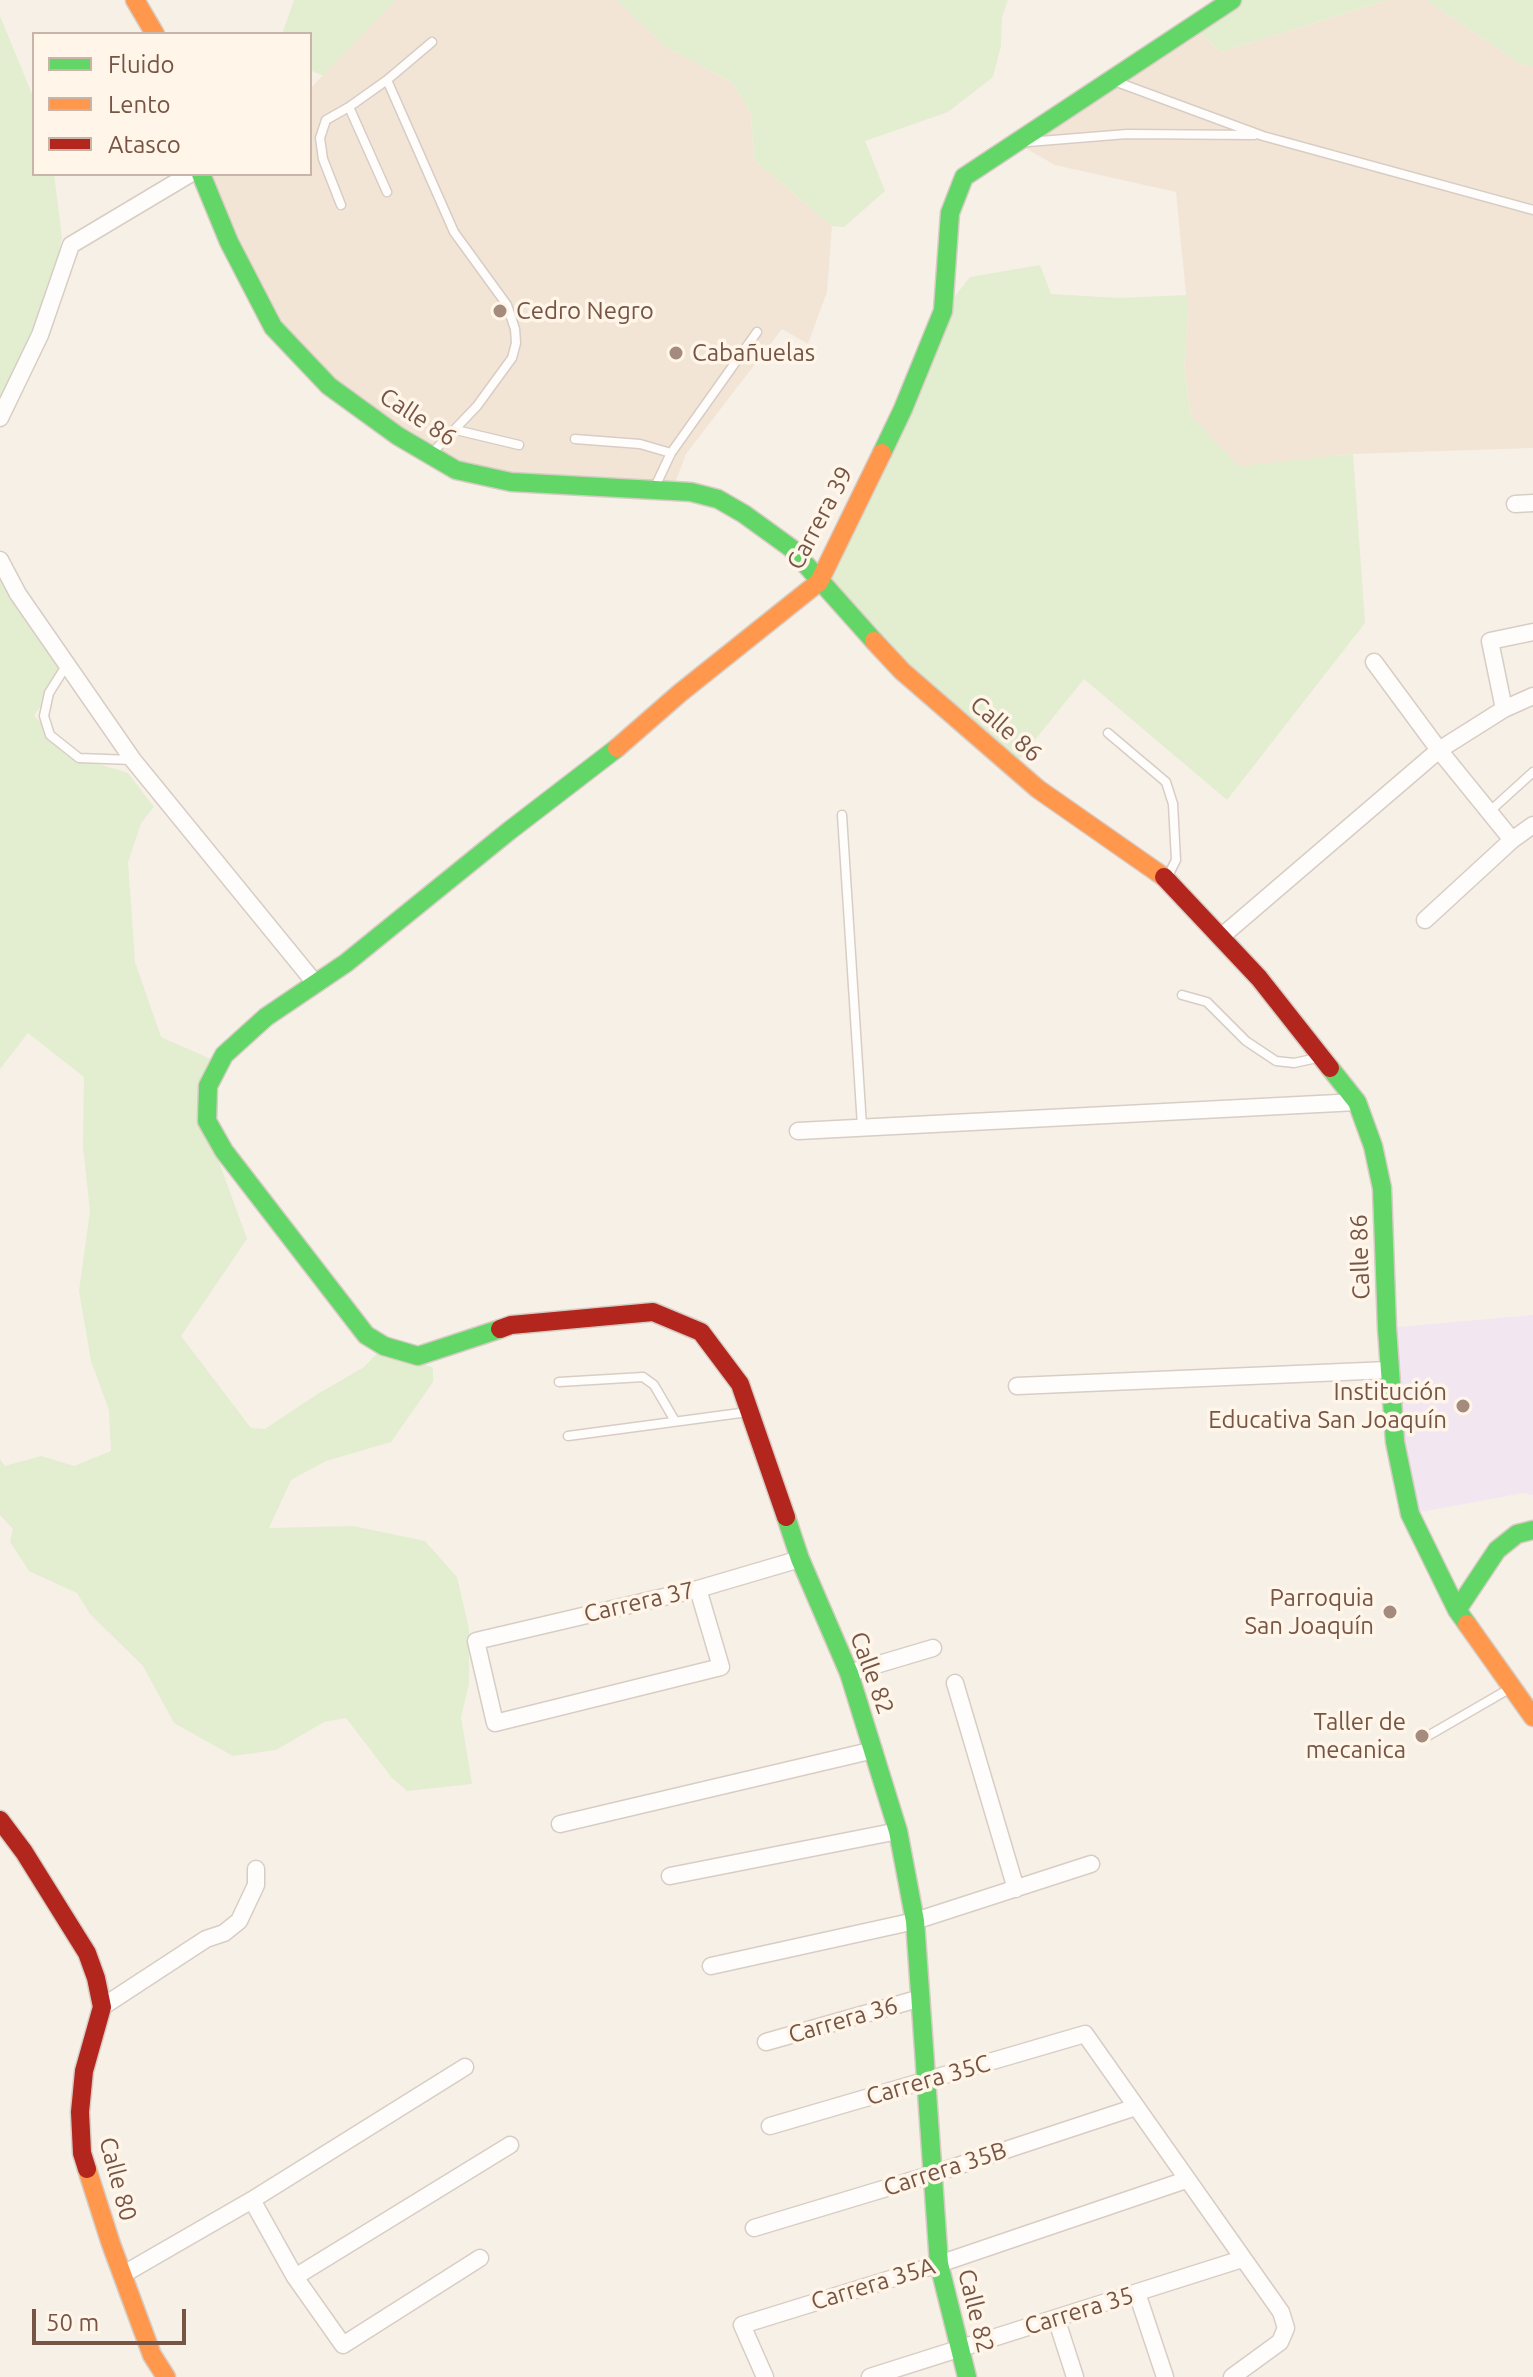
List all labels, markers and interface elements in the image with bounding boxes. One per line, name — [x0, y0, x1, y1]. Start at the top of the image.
legend — [32, 32, 312, 176]
text: Fluido — [108, 51, 175, 78]
text: Lento — [108, 91, 171, 118]
text: Atasco — [108, 131, 181, 158]
place label: Cedro Negro — [516, 297, 654, 325]
marker: Cedro Negro — [491, 302, 509, 320]
place label: Cabañuelas — [692, 339, 815, 367]
marker: Cabañuelas — [667, 344, 685, 362]
street label: Calle 86 — [374, 382, 462, 452]
street label: Carrera 39 — [781, 462, 859, 574]
street label: Calle 86 — [964, 690, 1048, 768]
street label: Calle 86 — [1344, 1214, 1376, 1300]
place label: Institución Educativa San Joaquín — [1208, 1378, 1447, 1434]
marker: Institución Educativa San Joaquín — [1454, 1397, 1472, 1415]
street label: Carrera 37 — [581, 1575, 697, 1629]
place label: Parroquia San Joaquín — [1244, 1584, 1374, 1640]
marker: Parroquia San Joaquín — [1381, 1603, 1399, 1621]
street label: Calle 82 — [844, 1628, 900, 1718]
place label: Taller de mecanica — [1306, 1708, 1406, 1764]
marker: Taller de mecanica — [1413, 1727, 1431, 1745]
street label: Carrera 36 — [785, 1991, 901, 2049]
street label: Carrera 35C — [863, 2049, 993, 2111]
street label: Calle 80 — [93, 2134, 143, 2224]
street label: Carrera 35B — [880, 2136, 1010, 2202]
street label: Carrera 35A — [808, 2252, 938, 2316]
street label: Calle 82 — [952, 2266, 1000, 2356]
street label: Carrera 35 — [1021, 2281, 1137, 2341]
scale bar — [36, 2293, 190, 2343]
text: 50 m — [46, 2309, 99, 2336]

